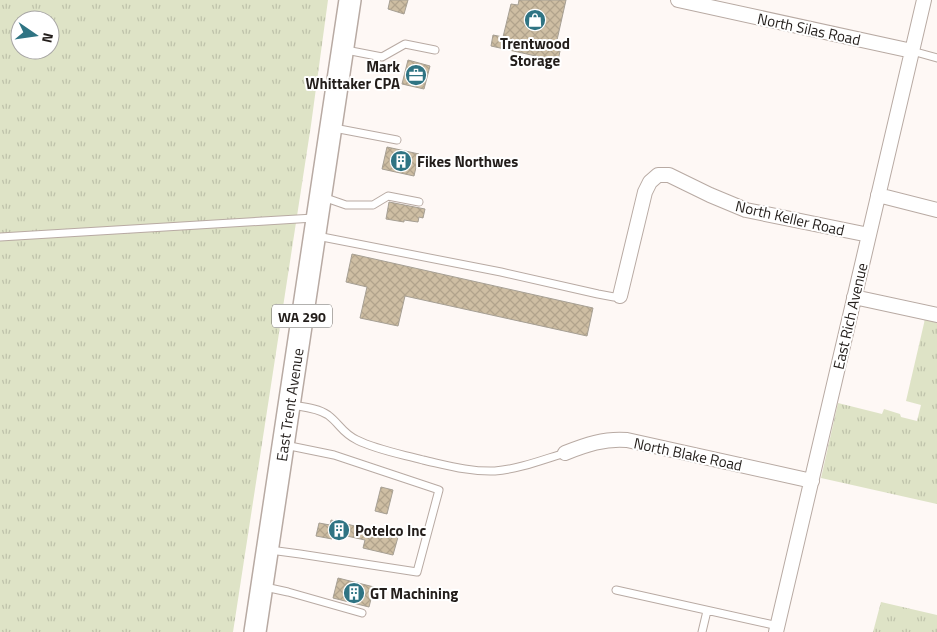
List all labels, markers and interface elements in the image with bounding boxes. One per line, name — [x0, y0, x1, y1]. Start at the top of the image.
street label: North Silas Road — [755, 7, 863, 51]
shop icon: Trentwood Storage — [523, 8, 547, 32]
north arrow — [10, 10, 60, 60]
text: N — [37, 31, 59, 45]
place label: Trentwood Storage — [500, 32, 570, 72]
place label: Mark Whittaker CPA — [305, 55, 400, 95]
office icon: Mark Whittaker CPA — [404, 63, 428, 87]
building icon: Fikes Northwes — [389, 149, 413, 173]
place label: Fikes Northwes — [417, 150, 518, 173]
street label: North Keller Road — [733, 194, 847, 242]
street label: East Rich Avenue — [827, 260, 873, 372]
road number: WA 290 — [272, 304, 332, 328]
street label: East Trent Avenue — [269, 346, 309, 463]
street label: North Blake Road — [632, 431, 744, 477]
building icon: Potelco Inc — [327, 518, 351, 542]
place label: Potelco Inc — [355, 519, 426, 542]
building icon: GT Machining — [342, 581, 366, 605]
place label: GT Machining — [370, 582, 458, 605]

